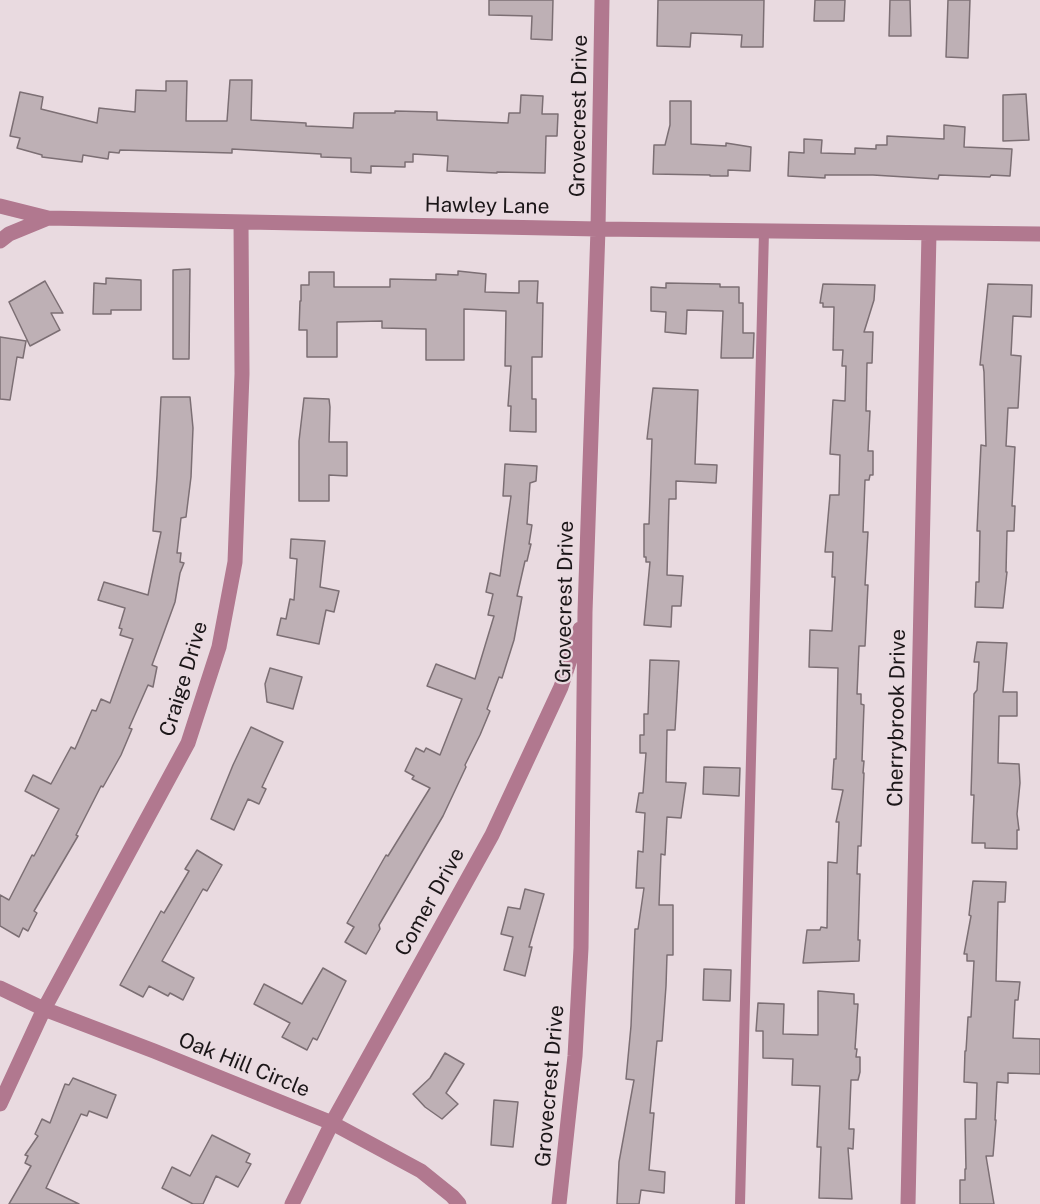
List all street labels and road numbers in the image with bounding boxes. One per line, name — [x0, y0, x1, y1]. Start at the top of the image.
street label: Grovecrest Drive — [565, 35, 593, 197]
street label: Hawley Lane — [424, 192, 550, 220]
street label: Grovecrest Drive — [551, 521, 579, 683]
street label: Craige Drive — [155, 618, 213, 740]
street label: Cherrybrook Drive — [883, 629, 911, 807]
street label: Comer Drive — [390, 843, 470, 961]
street label: Grovecrest Drive — [530, 1004, 570, 1168]
street label: Oak Hill Circle — [175, 1027, 313, 1103]

